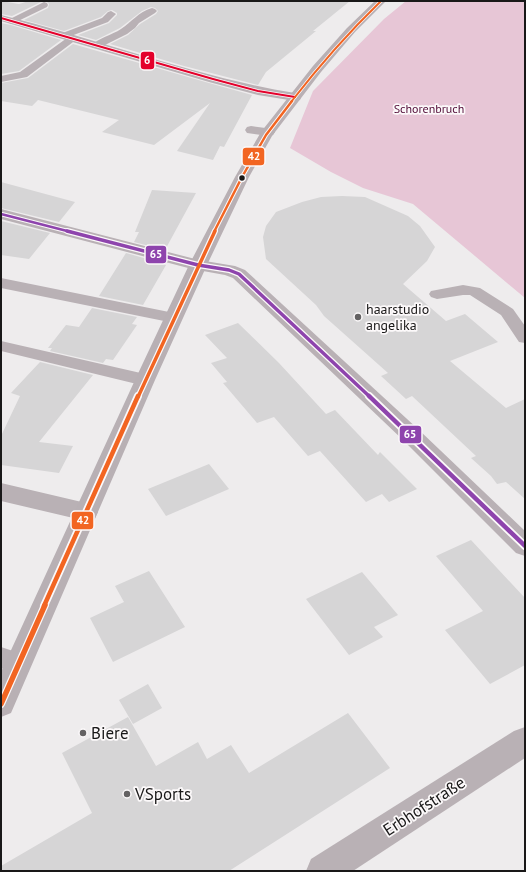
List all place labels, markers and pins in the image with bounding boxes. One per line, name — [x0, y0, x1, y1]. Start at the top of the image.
unlabelled marker — [237, 173, 247, 183]
place label: haarstudio angelika — [366, 300, 429, 334]
marker: haarstudio angelika — [353, 312, 363, 322]
place label: Biere — [91, 722, 129, 744]
marker: Biere — [78, 728, 88, 738]
place label: VSports — [134, 783, 191, 805]
marker: VSports — [122, 789, 132, 799]

